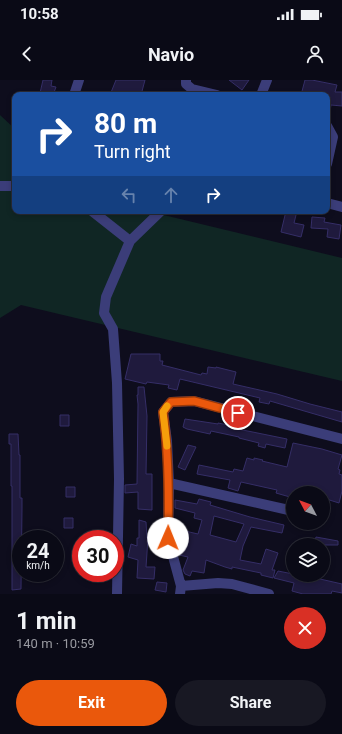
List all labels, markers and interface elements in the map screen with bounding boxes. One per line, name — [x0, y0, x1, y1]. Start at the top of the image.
text: 10:58 — [20, 5, 59, 23]
icon: back — [16, 43, 38, 65]
icon: person — [304, 43, 326, 65]
text: Navio — [148, 44, 194, 65]
text: 80 m — [94, 107, 157, 140]
icon: right — [28, 108, 80, 160]
text: Turn right — [94, 141, 171, 162]
icon: left — [118, 184, 140, 206]
icon: ahead — [160, 184, 182, 206]
icon: right — [202, 184, 224, 206]
pin — [221, 396, 255, 430]
icon: arrive — [227, 402, 249, 424]
north arrow — [286, 486, 330, 530]
map controls — [286, 486, 330, 582]
position arrow — [147, 517, 189, 559]
speed limit sign: 30 — [72, 530, 124, 582]
button: layers — [286, 538, 330, 582]
text: 24 — [27, 539, 49, 563]
text: km/h — [26, 560, 50, 571]
text: 1 min — [16, 607, 76, 635]
button: close — [284, 607, 326, 649]
text: 140 m · 10:59 — [16, 636, 95, 651]
button: Exit — [16, 680, 167, 726]
button: Share — [175, 680, 326, 726]

